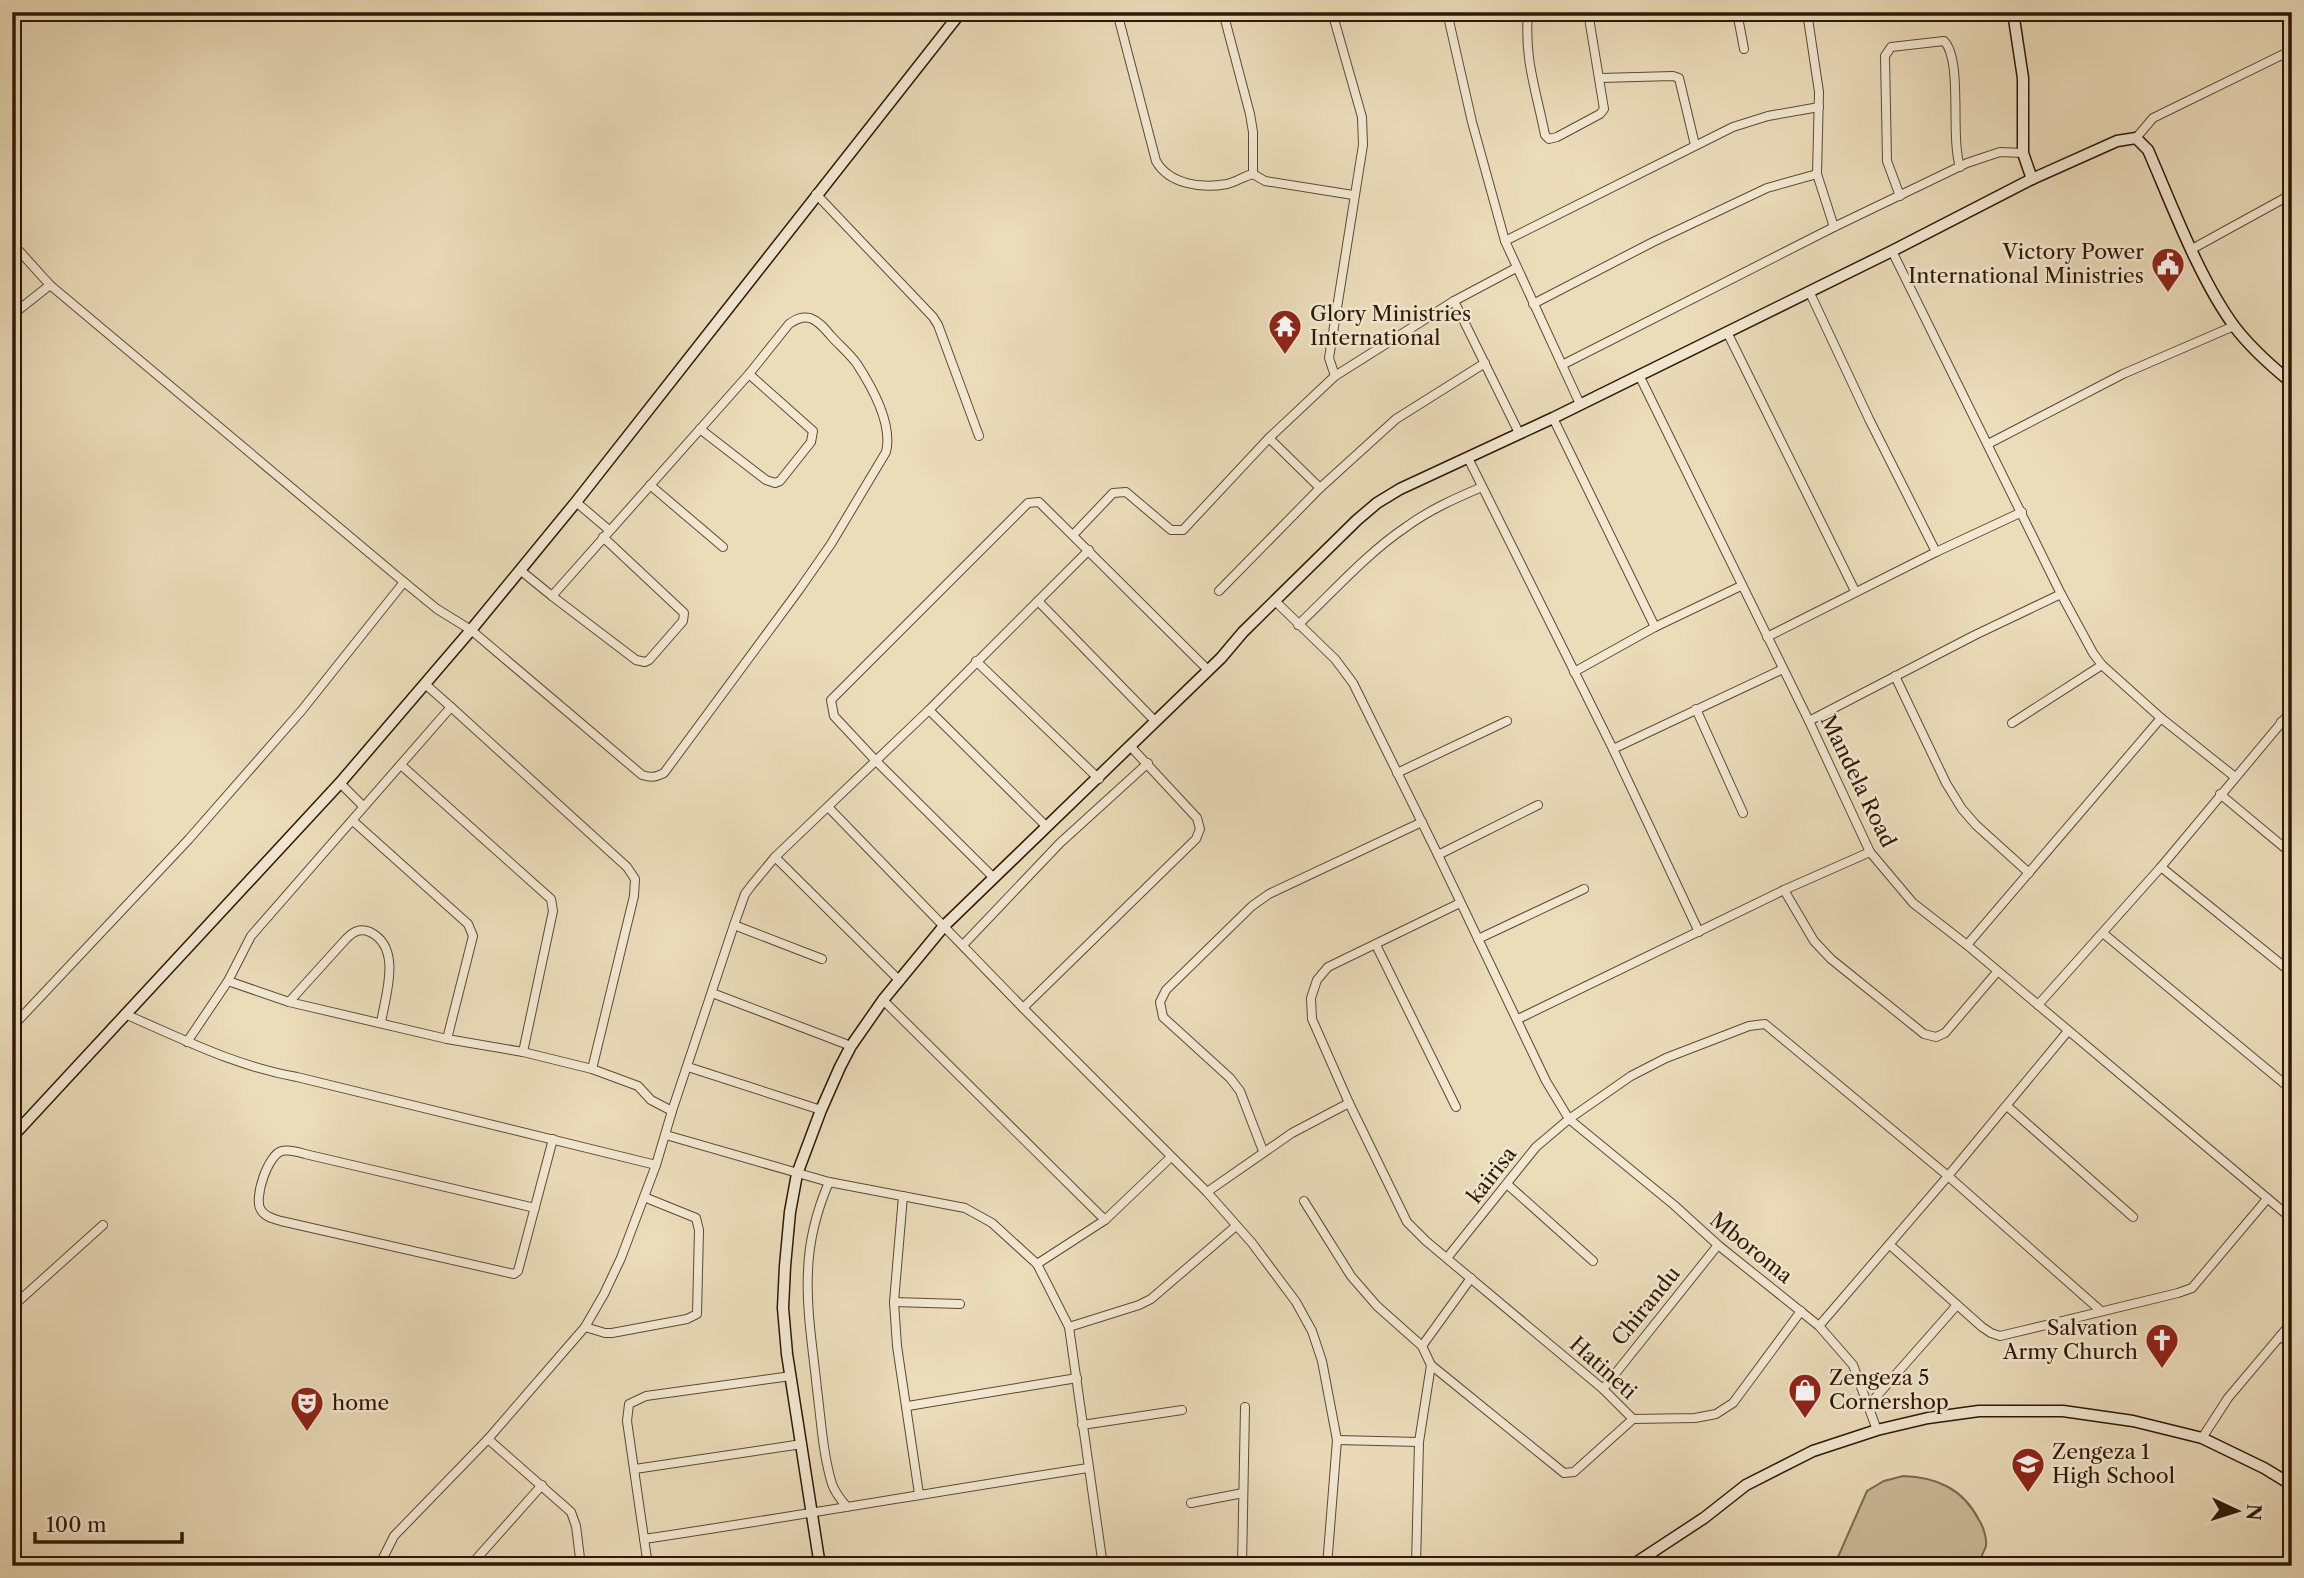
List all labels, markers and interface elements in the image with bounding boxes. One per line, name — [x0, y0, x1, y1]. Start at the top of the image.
place label: Victory Power International Ministries — [1908, 239, 2144, 288]
public building icon: Victory Power International Ministries — [2149, 245, 2187, 294]
place label: Glory Ministries International — [1310, 301, 1471, 350]
temple icon: Glory Ministries International — [1266, 307, 1304, 356]
street label: Mandela Road — [1816, 710, 1901, 851]
street label: kairisa — [1462, 1141, 1522, 1208]
street label: Mboroma — [1705, 1207, 1798, 1289]
street label: Chirandu — [1606, 1261, 1685, 1350]
place label: Salvation Army Church — [2002, 1315, 2138, 1364]
church icon: Salvation Army Church — [2143, 1321, 2181, 1370]
street label: Hatineti — [1565, 1331, 1642, 1404]
place label: Zengeza 5 Cornershop — [1829, 1365, 1949, 1414]
shop icon: Zengeza 5 Cornershop — [1786, 1371, 1824, 1420]
theatre icon: home — [288, 1384, 326, 1433]
place label: home — [332, 1390, 389, 1415]
place label: Zengeza 1 High School — [2052, 1439, 2175, 1488]
school or university icon: Zengeza 1 High School — [2009, 1445, 2047, 1494]
north arrow — [2202, 1476, 2272, 1546]
scale bar — [35, 1501, 182, 1545]
text: N — [2241, 1503, 2266, 1521]
text: 100 m — [46, 1512, 107, 1537]

